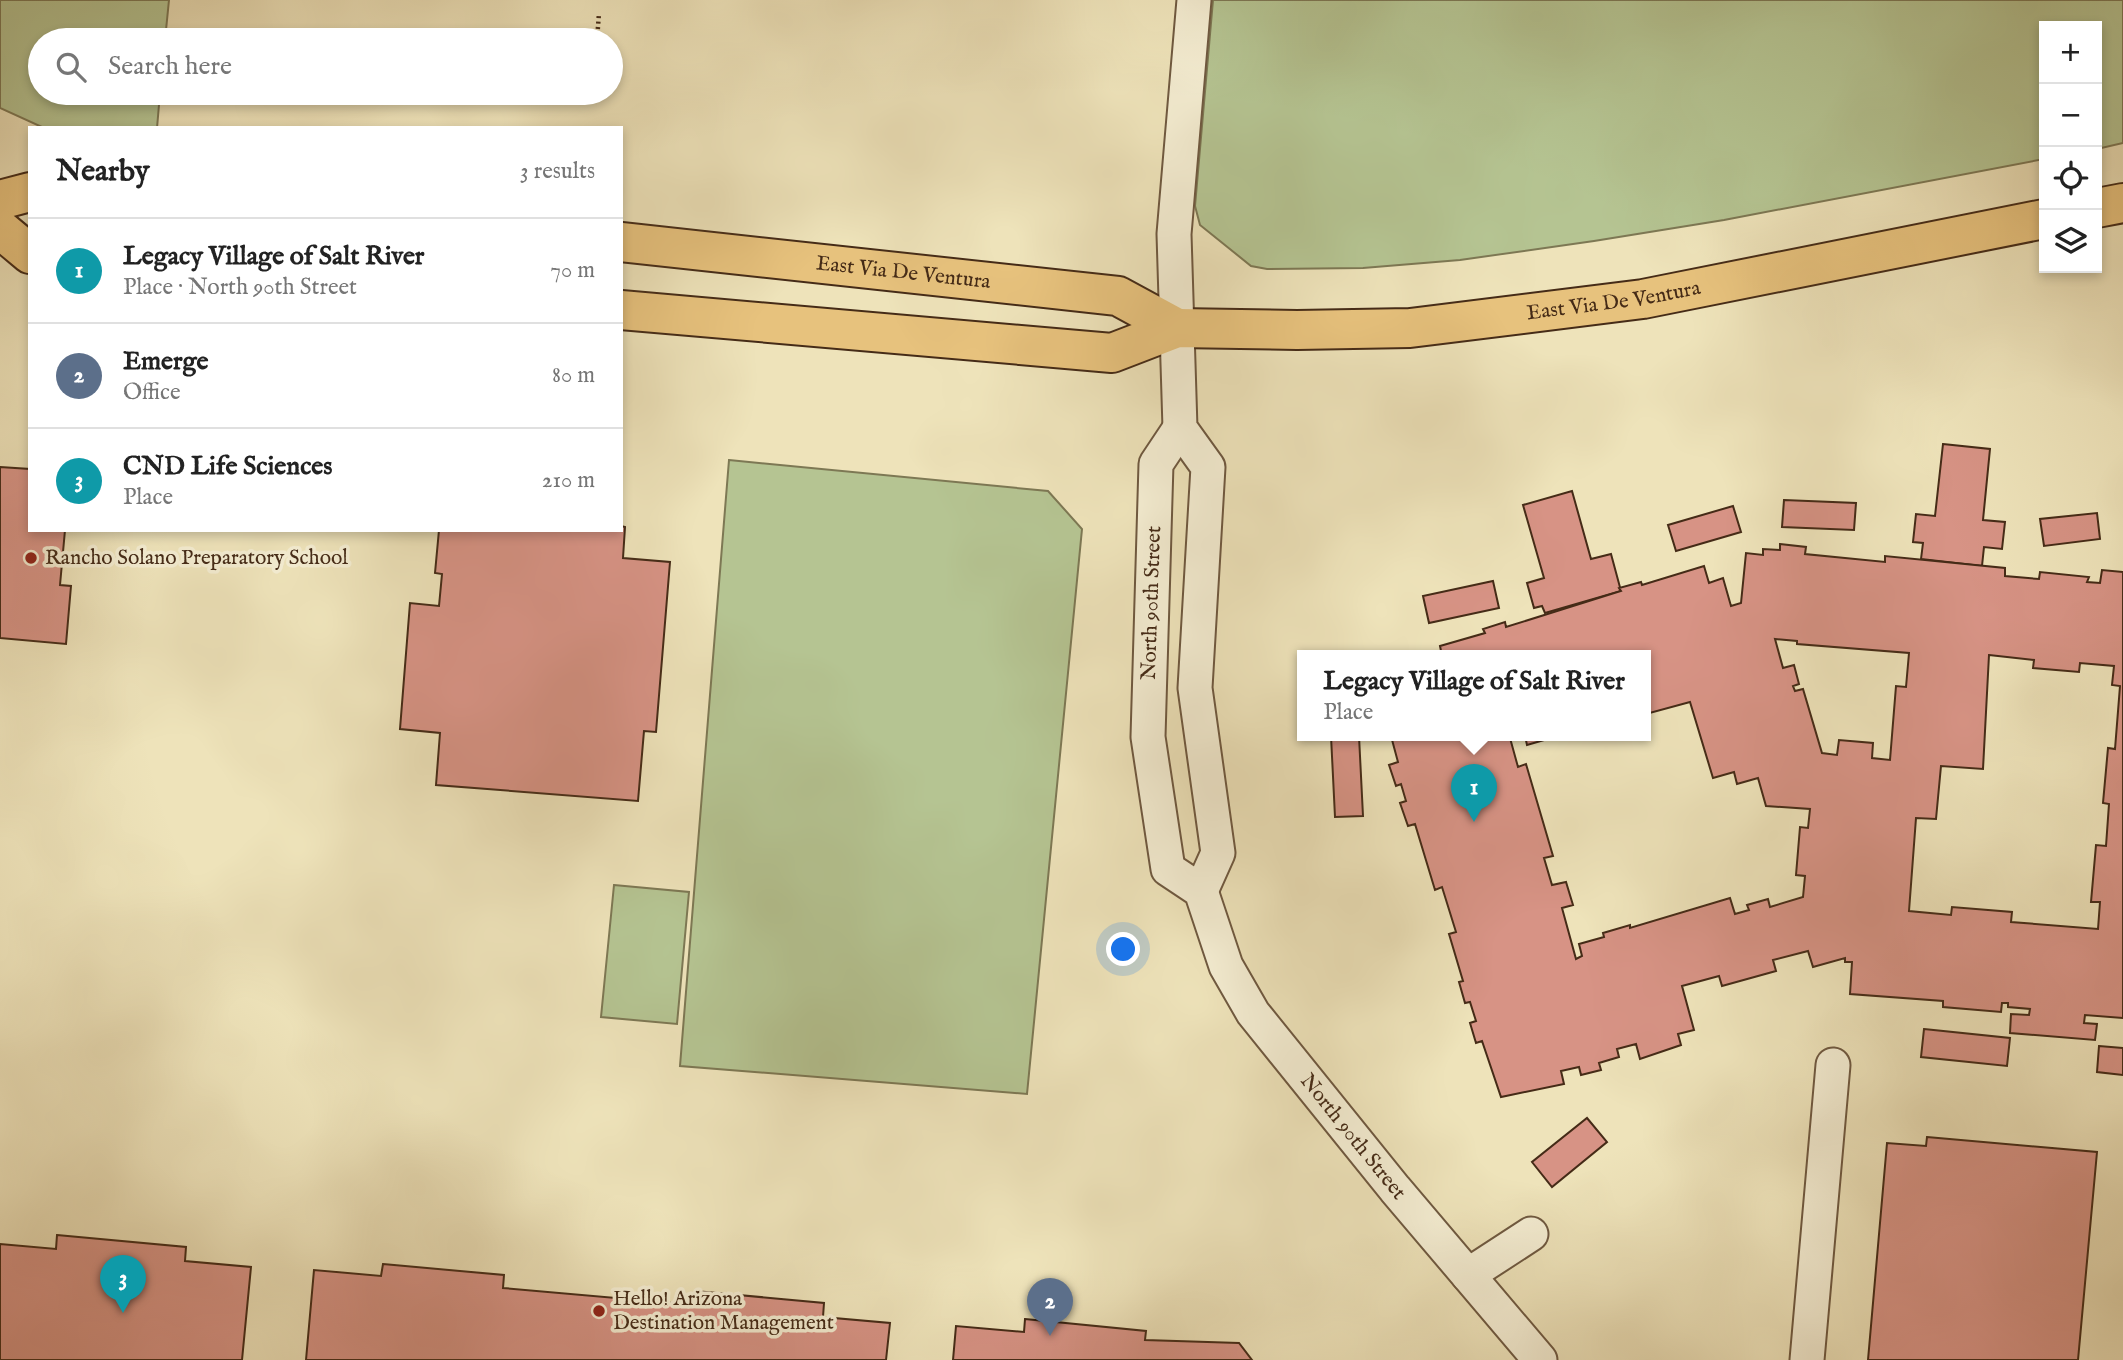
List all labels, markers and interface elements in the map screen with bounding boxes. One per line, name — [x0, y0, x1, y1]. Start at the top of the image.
map controls — [2039, 21, 2102, 273]
button: + — [2039, 21, 2102, 84]
search box — [28, 28, 623, 105]
icon: search — [52, 48, 90, 86]
text: Search here — [108, 50, 232, 83]
button: − — [2039, 84, 2102, 147]
button: locate — [2039, 147, 2102, 210]
text: Nearby — [56, 153, 149, 191]
text: 3 results — [520, 157, 595, 186]
button: layers — [2039, 210, 2102, 273]
text: Legacy Village of Salt River — [123, 240, 424, 273]
street label: East Via De Ventura — [815, 250, 993, 296]
text: 1 — [75, 256, 83, 285]
text: 70 m — [550, 256, 595, 285]
text: Place · North 90th Street — [123, 273, 357, 302]
street label: East Via De Ventura — [1525, 274, 1704, 327]
text: Emerge — [123, 345, 209, 378]
text: 2 — [74, 361, 84, 390]
text: 80 m — [552, 361, 595, 390]
text: Office — [123, 378, 180, 407]
text: CND Life Sciences — [123, 450, 332, 483]
text: 3 — [75, 466, 83, 495]
text: 210 m — [542, 466, 595, 495]
text: Place — [123, 483, 173, 512]
street label: North 90th Street — [1136, 526, 1168, 680]
place label: Rancho Solano Preparatory School — [45, 545, 348, 572]
marker: Rancho Solano Preparatory School — [23, 550, 39, 566]
popup — [1297, 650, 1651, 741]
text: Legacy Village of Salt River — [1323, 665, 1625, 698]
text: Place — [1323, 698, 1373, 727]
pin: 1 — [1451, 764, 1497, 822]
your location — [1106, 932, 1140, 966]
street label: North 90th Street — [1294, 1068, 1412, 1206]
pin: 3 — [100, 1255, 146, 1313]
pin: 2 — [1027, 1278, 1073, 1336]
place label: Hello! Arizona Destination Management — [613, 1286, 834, 1337]
marker: Hello! Arizona Destination Management — [591, 1303, 607, 1319]

